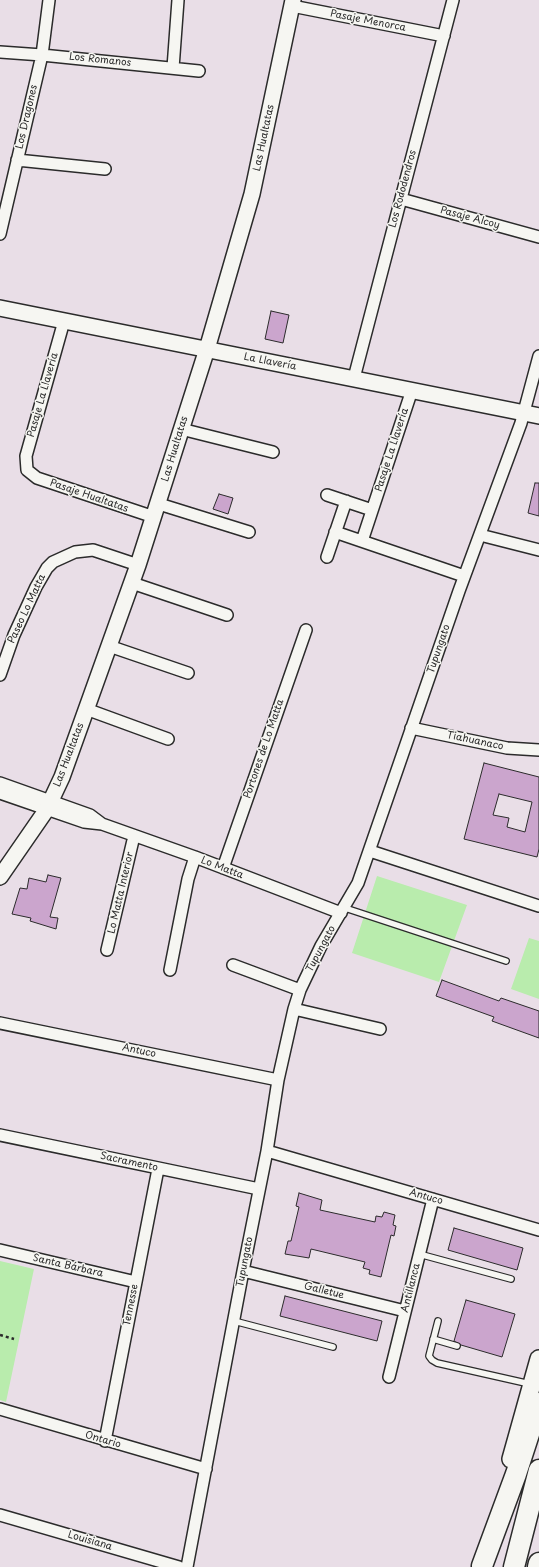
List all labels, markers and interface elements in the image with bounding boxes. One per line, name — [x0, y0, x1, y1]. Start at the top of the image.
street label: Pasaje Menorca — [329, 8, 407, 34]
street label: Los Romanos — [68, 51, 132, 69]
street label: Los Dragones — [14, 84, 40, 150]
street label: Las Hualtatas — [251, 104, 277, 172]
street label: Los Rododendros — [387, 149, 419, 229]
street label: Pasaje Alcoy — [439, 204, 501, 232]
street label: Pasaje La Llavería — [25, 351, 61, 439]
street label: La Llavería — [243, 351, 297, 373]
street label: Pasaje La Llavería — [373, 407, 411, 493]
street label: Las Hualtatas — [159, 415, 191, 483]
street label: Pasaje Hualtatas — [48, 477, 130, 515]
street label: Paseo Lo Matta — [6, 572, 48, 646]
street label: Tupungato — [425, 623, 453, 675]
street label: Portones de Lo Matta — [241, 698, 287, 800]
street label: Las Hualtatas — [51, 721, 87, 789]
street label: Tiahuanaco — [445, 729, 505, 753]
street label: Lo Matta Interior — [106, 851, 136, 935]
street label: Lo Matta — [199, 854, 245, 882]
street label: Tupungato — [304, 924, 338, 974]
street label: Antuco — [121, 1042, 157, 1060]
street label: Sacramento — [99, 1150, 159, 1174]
street label: Antuco — [408, 1187, 444, 1207]
street label: Tupungato — [234, 1236, 256, 1288]
street label: Santa Bárbara — [32, 1252, 104, 1280]
street label: Antillanca — [399, 1262, 423, 1314]
street label: Galletue — [303, 1280, 345, 1302]
street label: Tennesse — [121, 1283, 141, 1327]
street label: Ontario — [84, 1429, 122, 1451]
street label: Louisiana — [66, 1529, 114, 1553]

